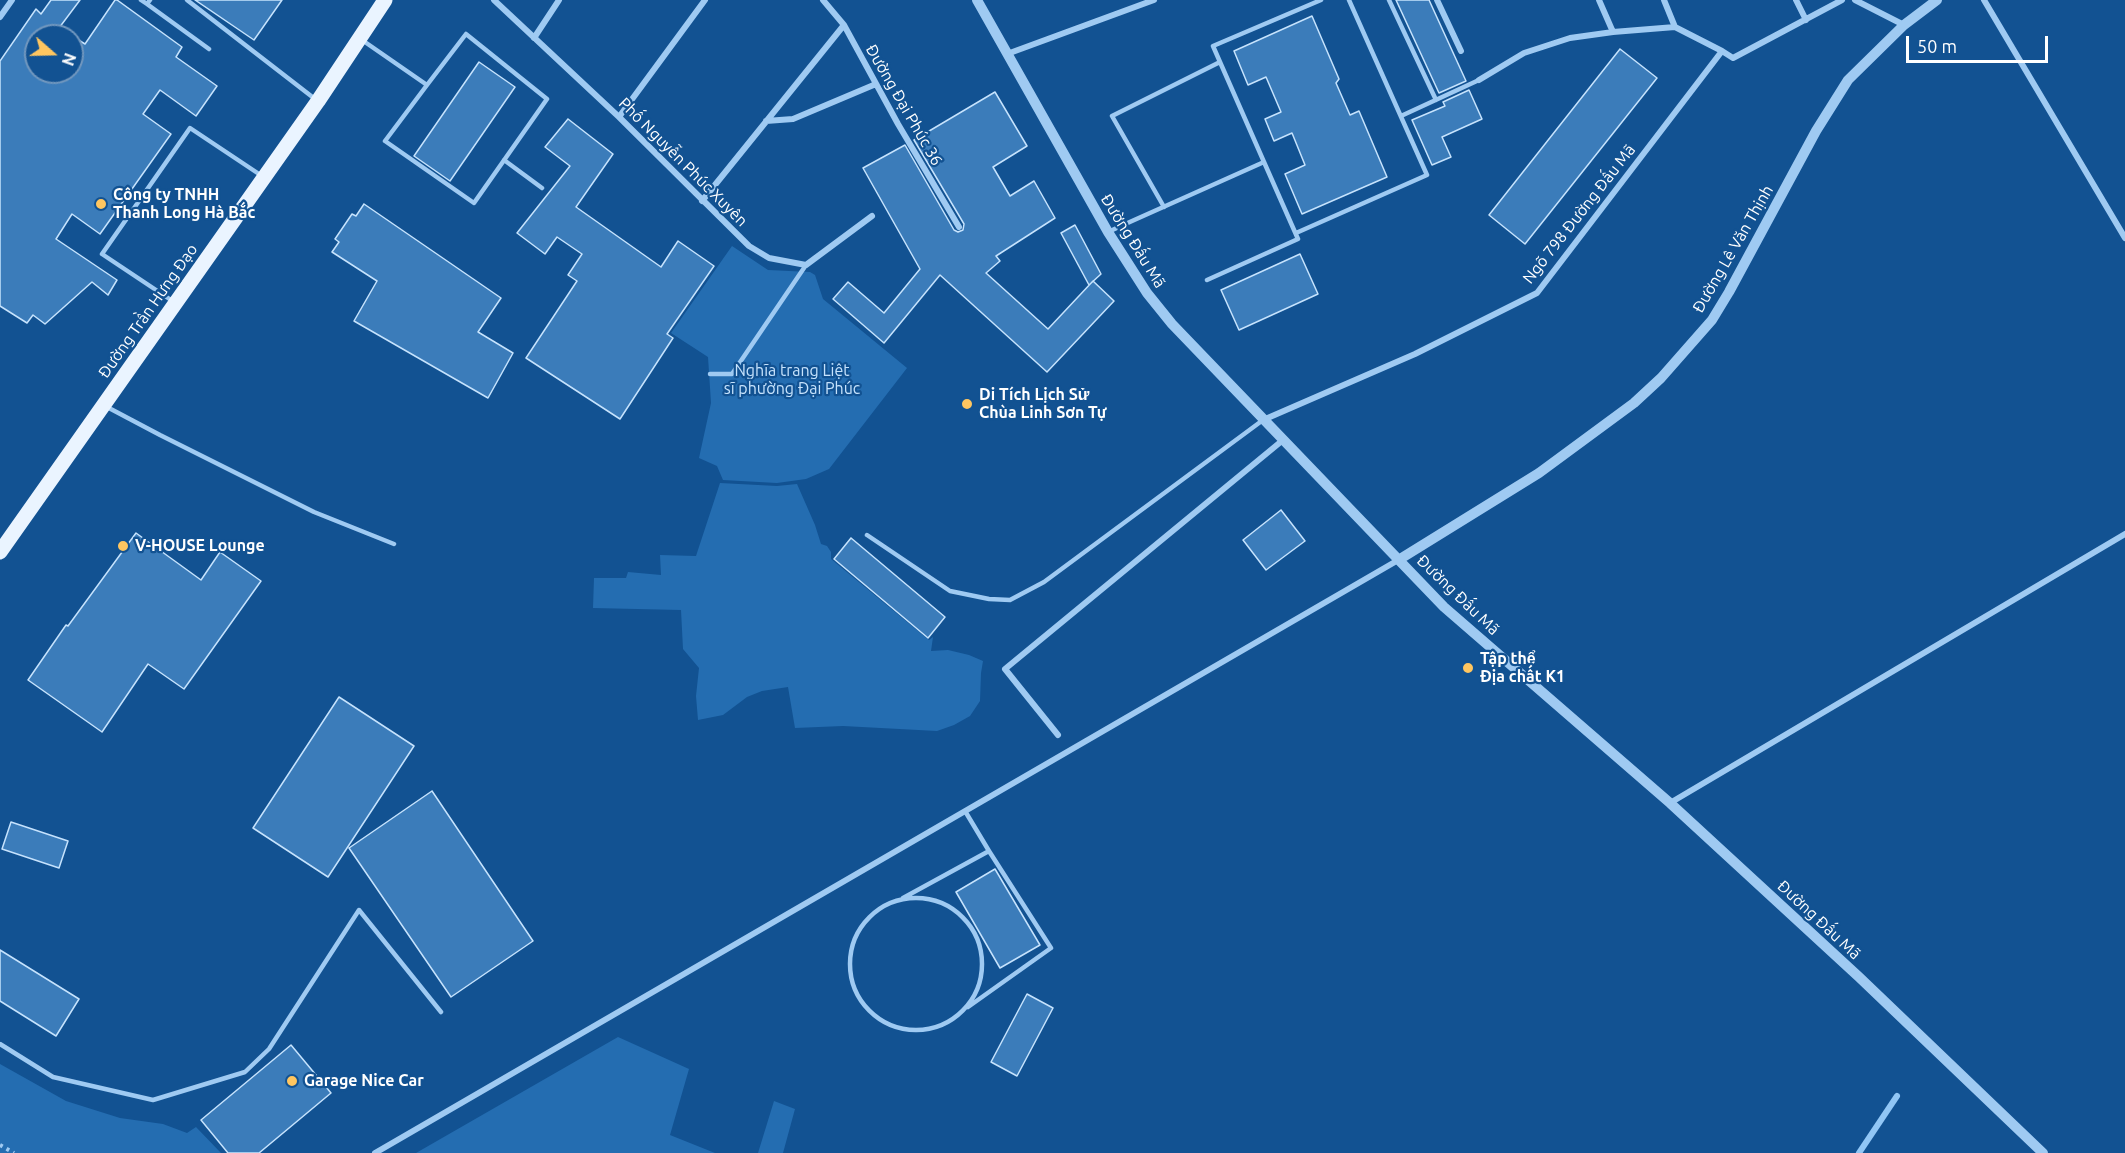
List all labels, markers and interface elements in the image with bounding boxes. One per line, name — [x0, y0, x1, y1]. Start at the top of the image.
north arrow — [24, 24, 84, 84]
scale bar — [1909, 24, 2052, 62]
text: 50 m — [1917, 36, 1957, 56]
street label: Đường Đại Phúc 36 — [862, 41, 946, 169]
text: N — [59, 51, 80, 68]
street label: Phố Nguyễn Phúc Xuyên — [615, 94, 751, 230]
street label: Ngõ 798 Đường Đấu Mã — [1519, 141, 1639, 287]
street label: Đường Lê Văn Thịnh — [1689, 182, 1777, 316]
place label: Công ty TNHH Thanh Long Hà Bắc — [113, 185, 255, 223]
street label: Đường Đấu Mã — [1096, 191, 1170, 291]
marker: Công ty TNHH Thanh Long Hà Bắc — [94, 197, 108, 211]
street label: Đường Trần Hưng Đạo — [94, 240, 202, 382]
park label: Nghĩa trang Liệt sĩ phường Đại Phúc — [724, 361, 860, 399]
place label: Di Tích Lịch Sử Chùa Linh Sơn Tự — [979, 385, 1107, 423]
marker: Di Tích Lịch Sử Chùa Linh Sơn Tự — [960, 397, 974, 411]
place label: V-HOUSE Lounge — [135, 536, 265, 556]
marker: V-HOUSE Lounge — [116, 539, 130, 553]
street label: Đường Đấu Mã — [1413, 551, 1503, 639]
place label: Tập thể Địa chất K1 — [1480, 649, 1565, 687]
marker: Tập thể Địa chất K1 — [1461, 661, 1475, 675]
street label: Đường Đấu Mã — [1773, 876, 1865, 964]
place label: Garage Nice Car — [304, 1071, 424, 1091]
marker: Garage Nice Car — [285, 1074, 299, 1088]

